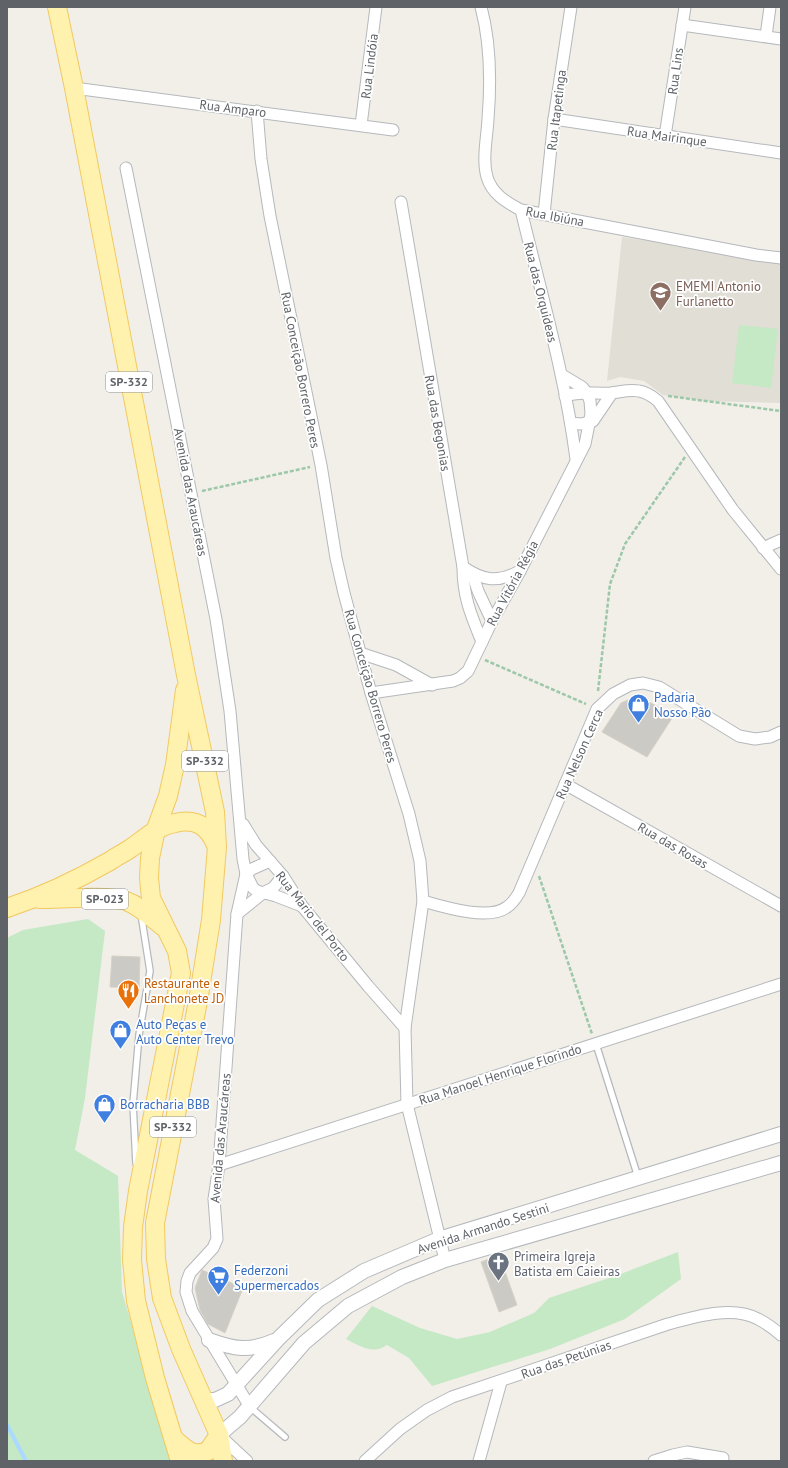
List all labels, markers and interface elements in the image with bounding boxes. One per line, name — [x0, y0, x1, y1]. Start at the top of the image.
street label: Rua Lindóia — [357, 32, 382, 100]
street label: Rua Lins — [664, 46, 687, 96]
street label: Rua Itapetinga — [543, 69, 570, 151]
street label: Rua Amparo — [199, 96, 267, 121]
street label: Rua Mairinque — [626, 122, 708, 151]
street label: Rua Ibiúna — [524, 202, 586, 231]
street label: Rua das Orquideas — [520, 240, 561, 344]
place label: EMEMI Antonio Furlanetto — [676, 278, 761, 310]
school or university icon: EMEMI Antonio Furlanetto — [647, 280, 673, 313]
street label: Rua Conceição Borrero Peres — [277, 291, 324, 450]
road number: SP-332 — [106, 372, 152, 392]
street label: Rua das Begonias — [421, 374, 454, 473]
street label: Avenida das Araucáreas — [170, 427, 211, 558]
street label: Rua Vitória Régia — [483, 537, 542, 629]
street label: Rua Conceição Borrero Peres — [340, 607, 401, 765]
place label: Padaria Nosso Pão — [654, 689, 711, 721]
shop icon: Padaria Nosso Pão — [625, 691, 651, 724]
street label: Rua Nelson Cerca — [552, 706, 607, 802]
road number: SP-332 — [182, 751, 228, 771]
street label: Rua das Rosas — [635, 818, 711, 872]
street label: Rua Mario del Porto — [272, 868, 353, 965]
road number: SP-023 — [82, 889, 128, 909]
place label: Restaurante e Lanchonete JD — [144, 975, 224, 1007]
restaurant icon: Restaurante e Lanchonete JD — [115, 977, 141, 1010]
place label: Auto Peças e Auto Center Trevo — [136, 1016, 234, 1048]
shop icon: Auto Peças e Auto Center Trevo — [108, 1018, 134, 1051]
street label: Rua Manoel Henrique Florindo — [417, 1040, 584, 1109]
street label: Avenida das Araucáreas — [206, 1073, 235, 1204]
shop icon: Borracharia BBB — [91, 1091, 117, 1124]
place label: Borracharia BBB — [120, 1096, 210, 1113]
road number: SP-332 — [150, 1117, 196, 1137]
street label: Avenida Armando Sestini — [415, 1199, 551, 1258]
place label: Primeira Igreja Batista em Caieiras — [514, 1248, 620, 1280]
church icon: Primeira Igreja Batista em Caieiras — [486, 1250, 512, 1283]
place label: Federzoni Supermercados — [234, 1262, 319, 1294]
supermarket icon: Federzoni Supermercados — [205, 1264, 231, 1297]
street label: Rua das Petúnias — [519, 1336, 613, 1383]

